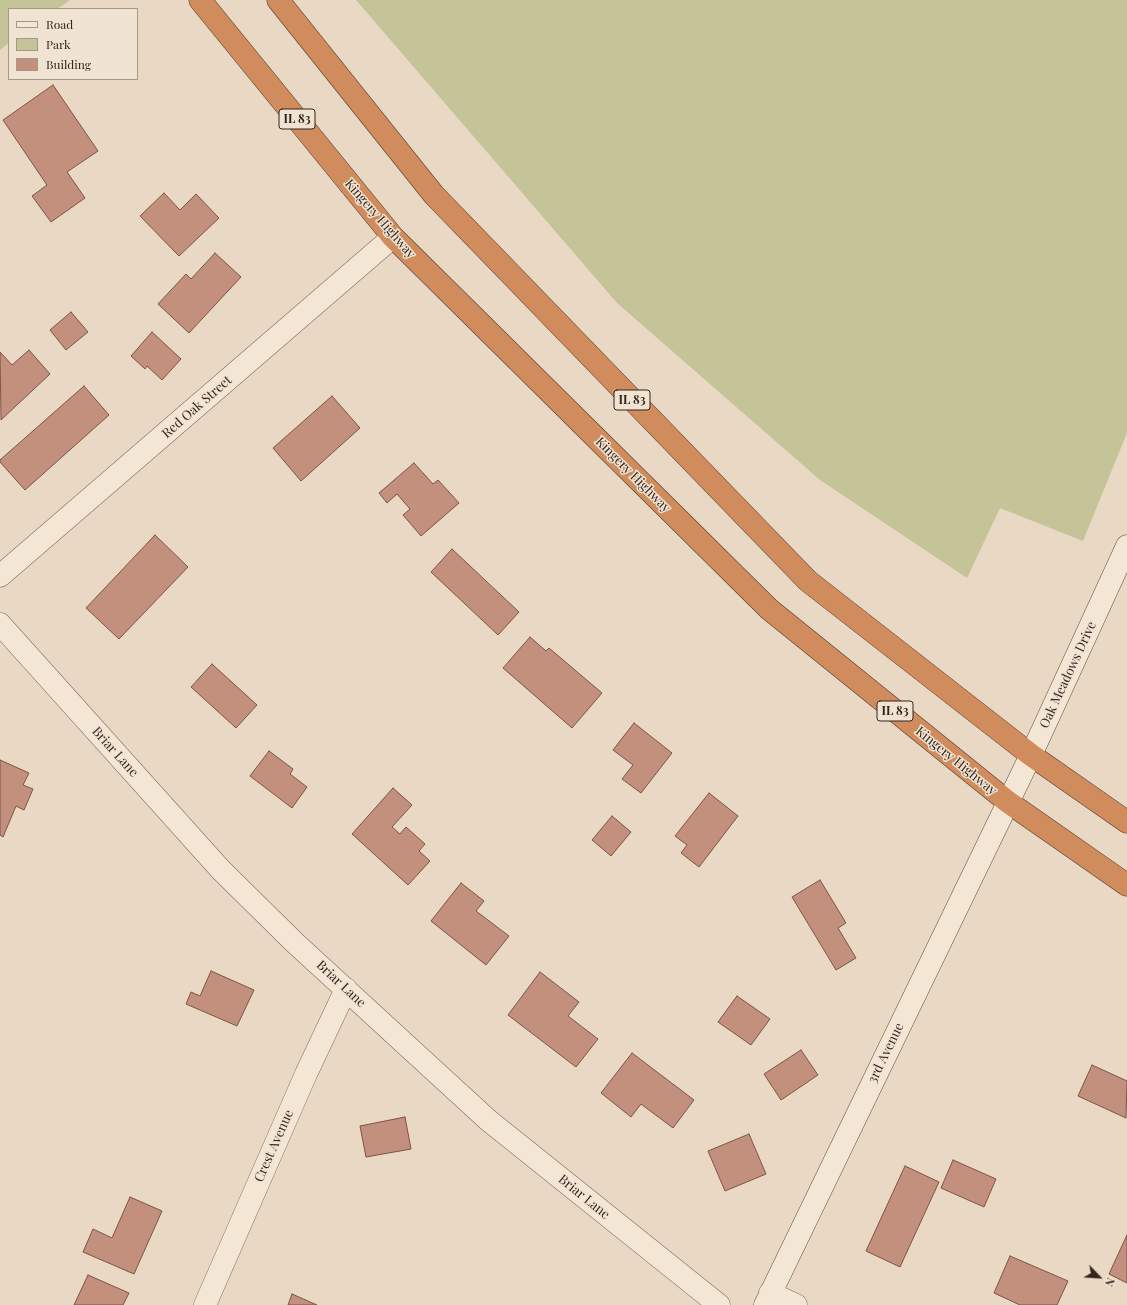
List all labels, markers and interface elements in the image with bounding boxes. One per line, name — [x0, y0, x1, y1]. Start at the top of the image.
legend — [8, 8, 138, 80]
text: Road — [46, 16, 73, 32]
text: Park — [46, 36, 71, 52]
text: Building — [46, 56, 91, 72]
road number: IL 83 — [279, 109, 315, 129]
street label: Kingery Highway — [341, 176, 419, 262]
street label: Red Oak Street — [159, 373, 235, 441]
road number: IL 83 — [614, 390, 650, 410]
street label: Kingery Highway — [592, 434, 674, 516]
street label: Oak Meadows Drive — [1036, 619, 1100, 731]
road number: IL 83 — [877, 701, 913, 721]
street label: Briar Lane — [89, 724, 141, 780]
street label: Kingery Highway — [912, 724, 1000, 798]
street label: Briar Lane — [313, 957, 369, 1011]
street label: 3rd Avenue — [865, 1020, 907, 1086]
street label: Crest Avenue — [251, 1107, 297, 1185]
street label: Briar Lane — [555, 1172, 613, 1222]
north arrow — [1079, 1257, 1119, 1297]
text: N — [1102, 1276, 1119, 1289]

